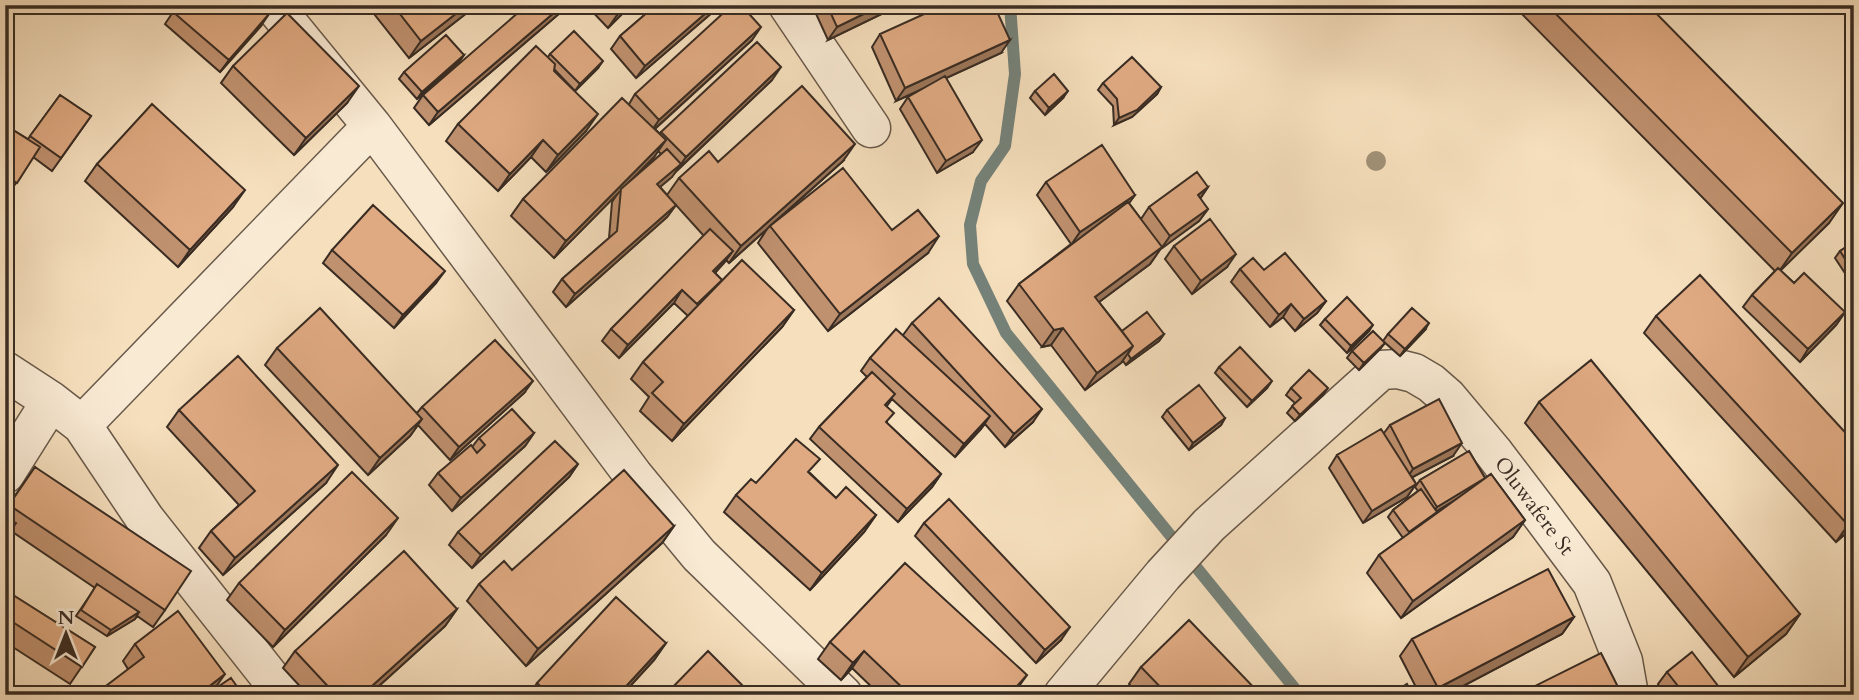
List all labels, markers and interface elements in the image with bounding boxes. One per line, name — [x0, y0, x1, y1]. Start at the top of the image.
street label: Oluwafere St — [1487, 451, 1581, 562]
north arrow — [32, 598, 102, 668]
text: N — [58, 605, 75, 631]

